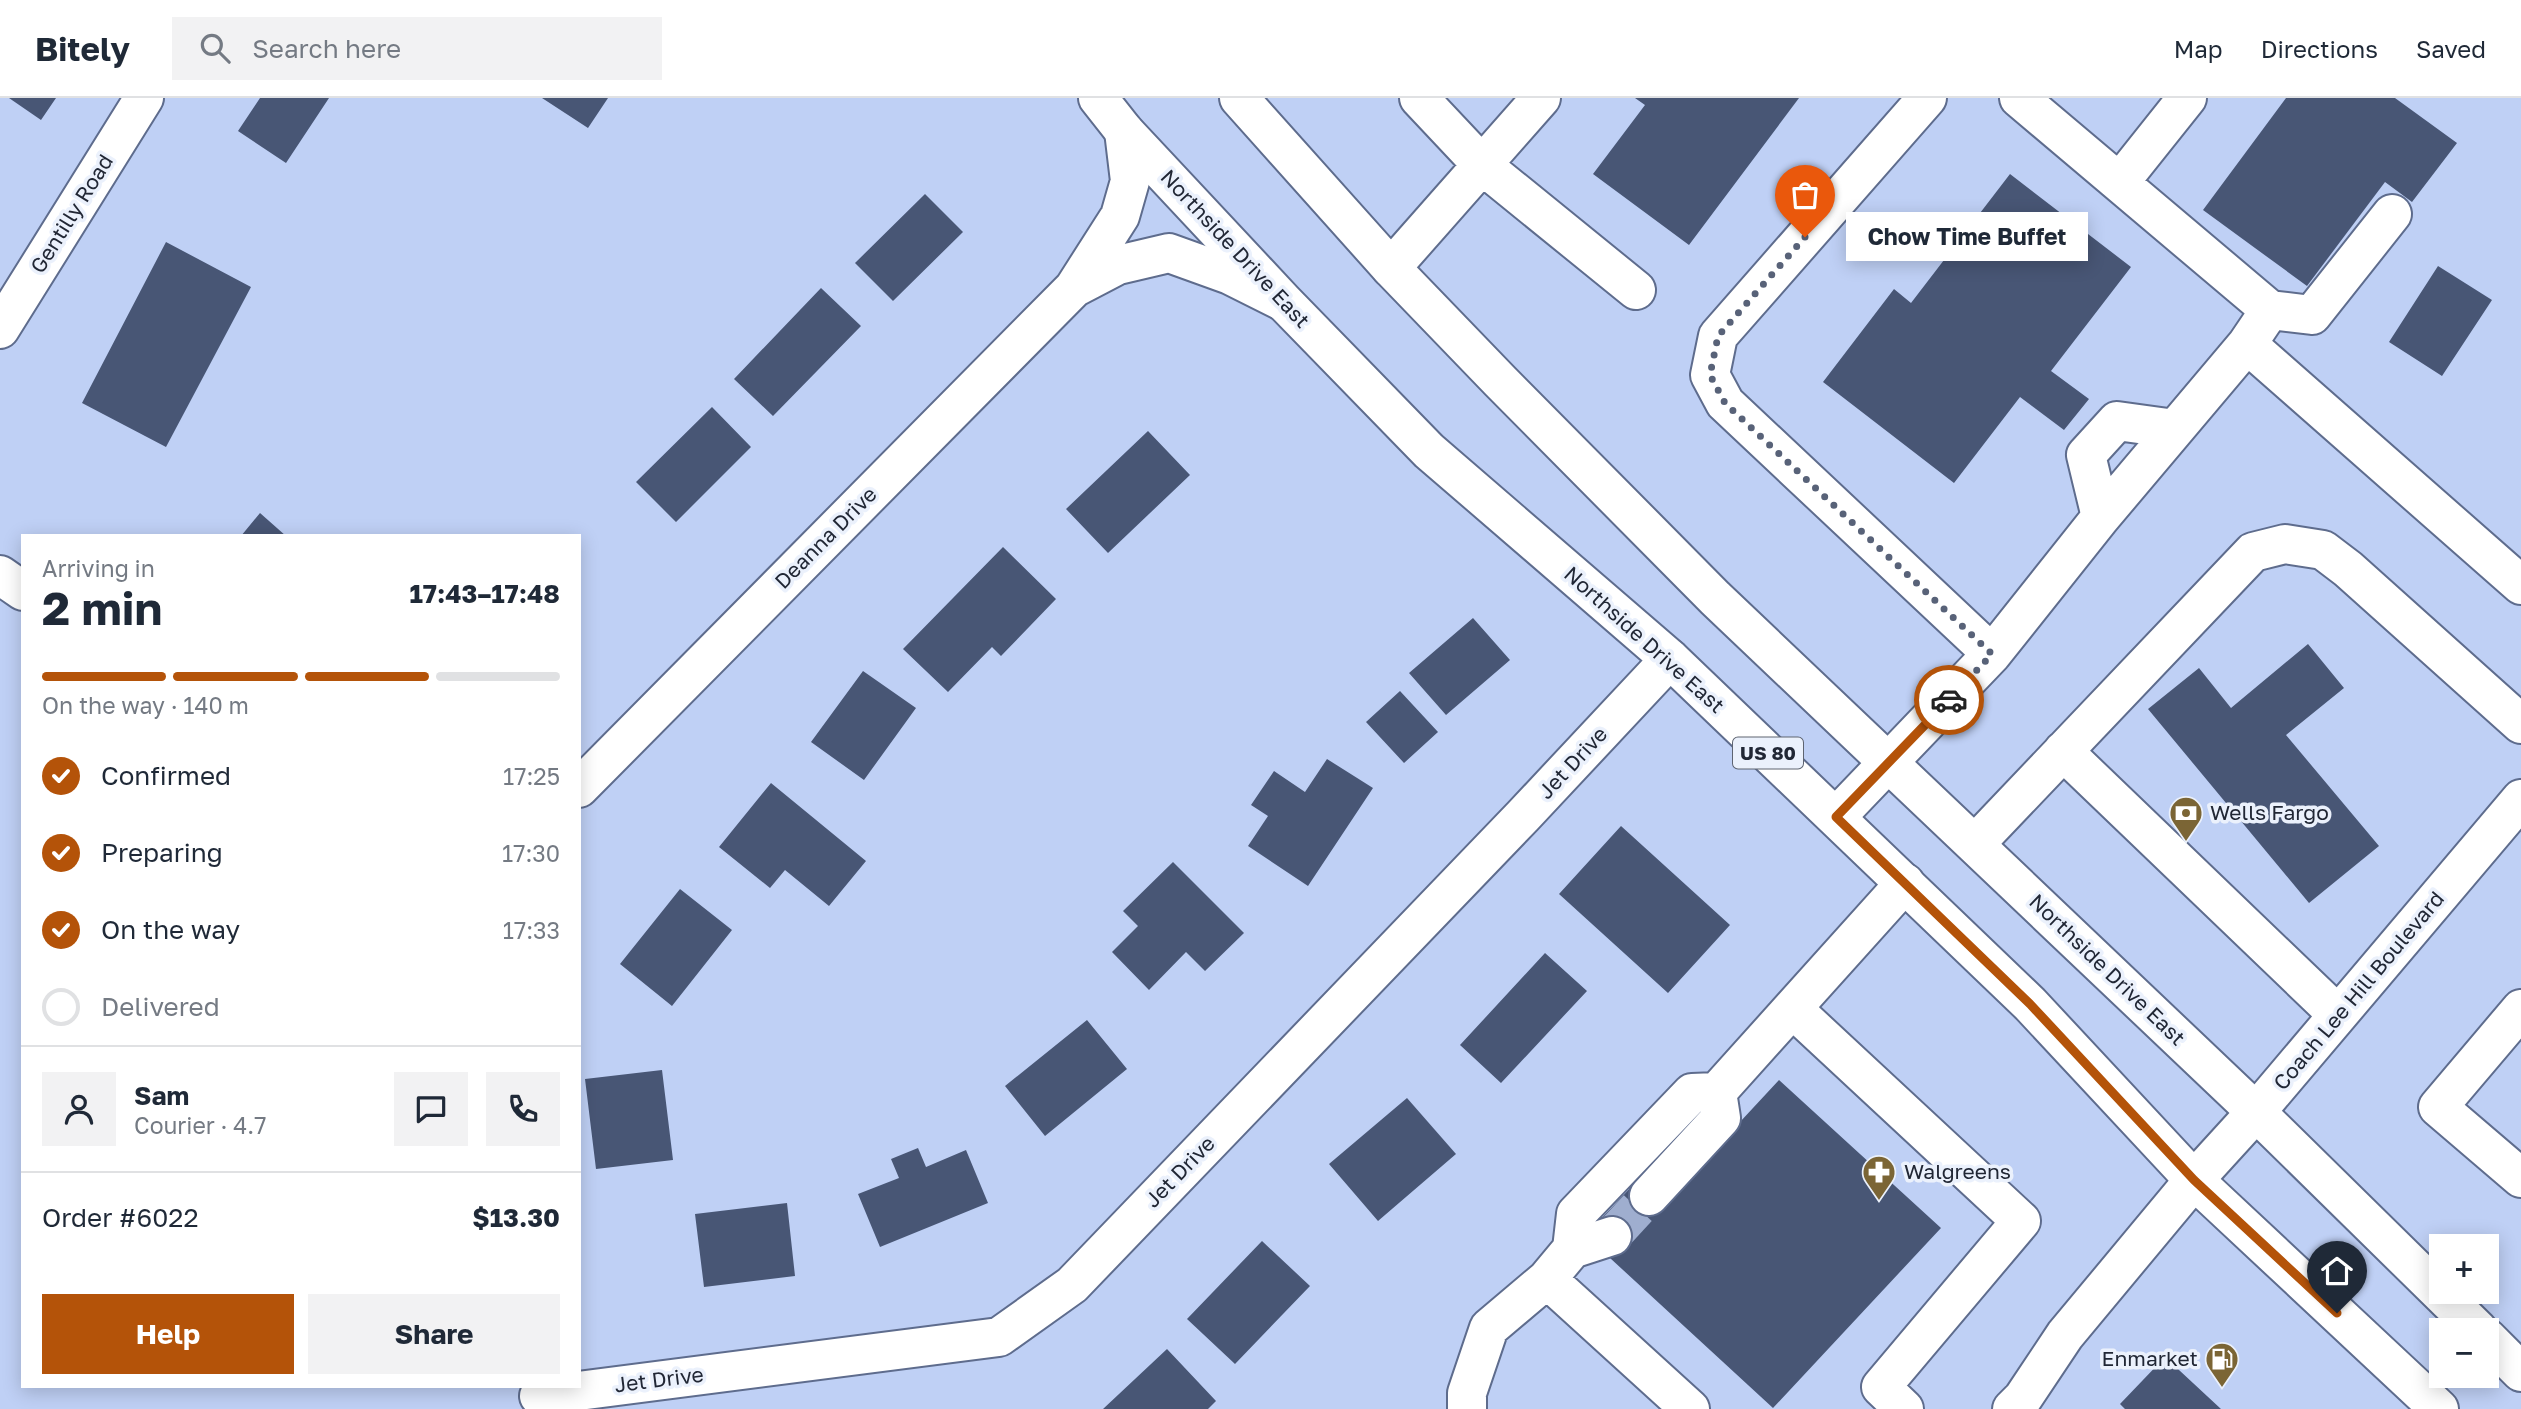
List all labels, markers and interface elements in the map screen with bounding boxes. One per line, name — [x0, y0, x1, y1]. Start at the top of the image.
search box — [172, 17, 662, 80]
text: Bitely — [35, 29, 130, 68]
icon: search — [196, 29, 234, 67]
text: Search here — [252, 33, 401, 64]
text: Map — [2174, 34, 2223, 63]
text: Directions — [2261, 34, 2378, 63]
text: Saved — [2416, 34, 2486, 63]
street label: Gentilly Road — [24, 149, 118, 278]
street label: Northside Drive East — [1156, 164, 1316, 333]
pin — [1775, 165, 1835, 237]
icon: bag — [1786, 176, 1824, 214]
callout: Chow Time Buffet — [1847, 212, 2088, 262]
text: Chow Time Buffet — [1867, 222, 2067, 250]
street label: Deanna Drive — [769, 481, 882, 594]
text: Arriving in — [42, 554, 155, 582]
street label: Northside Drive East — [1559, 560, 1730, 718]
text: 17:43–17:48 — [409, 578, 560, 609]
text: 2 min — [42, 580, 162, 635]
courier — [1914, 665, 1984, 735]
icon: car — [1930, 681, 1968, 719]
text: On the way · 140 m — [42, 691, 249, 719]
street label: Jet Drive — [1532, 721, 1612, 804]
road number: US 80 — [1733, 738, 1803, 768]
icon: check — [42, 757, 80, 795]
text: Confirmed — [101, 760, 231, 791]
text: 17:25 — [503, 762, 560, 790]
bank icon: Wells Fargo — [2167, 794, 2205, 843]
place label: Wells Fargo — [2210, 799, 2329, 825]
icon: check — [42, 834, 80, 872]
text: Preparing — [101, 837, 223, 868]
text: 17:30 — [502, 839, 560, 867]
street label: Coach Lee Hill Boulevard — [2267, 886, 2449, 1095]
street label: Northside Drive East — [2024, 888, 2191, 1050]
icon: check — [42, 911, 80, 949]
text: On the way — [101, 914, 240, 945]
text: 17:33 — [503, 916, 560, 944]
text: Delivered — [101, 991, 220, 1022]
button: person — [42, 1072, 116, 1146]
button: chat — [394, 1072, 468, 1146]
button: phone — [486, 1072, 560, 1146]
text: Sam — [134, 1080, 189, 1111]
text: Courier · 4.7 — [134, 1111, 266, 1139]
street label: Jet Drive — [1139, 1130, 1220, 1213]
pharmacy icon: Walgreens — [1860, 1153, 1898, 1202]
place label: Walgreens — [1904, 1158, 2011, 1184]
text: Order #6022 — [42, 1202, 199, 1233]
text: $13.30 — [472, 1202, 560, 1233]
map controls — [2429, 1234, 2499, 1388]
button: + — [2429, 1234, 2499, 1304]
pin — [2307, 1241, 2367, 1313]
icon: home — [2318, 1252, 2356, 1290]
button: Help — [42, 1294, 294, 1374]
button: Share — [308, 1294, 560, 1374]
button: − — [2429, 1318, 2499, 1388]
fuel station icon: Enmarket — [2203, 1340, 2241, 1389]
place label: Enmarket — [2102, 1345, 2198, 1371]
street label: Jet Drive — [613, 1361, 705, 1397]

